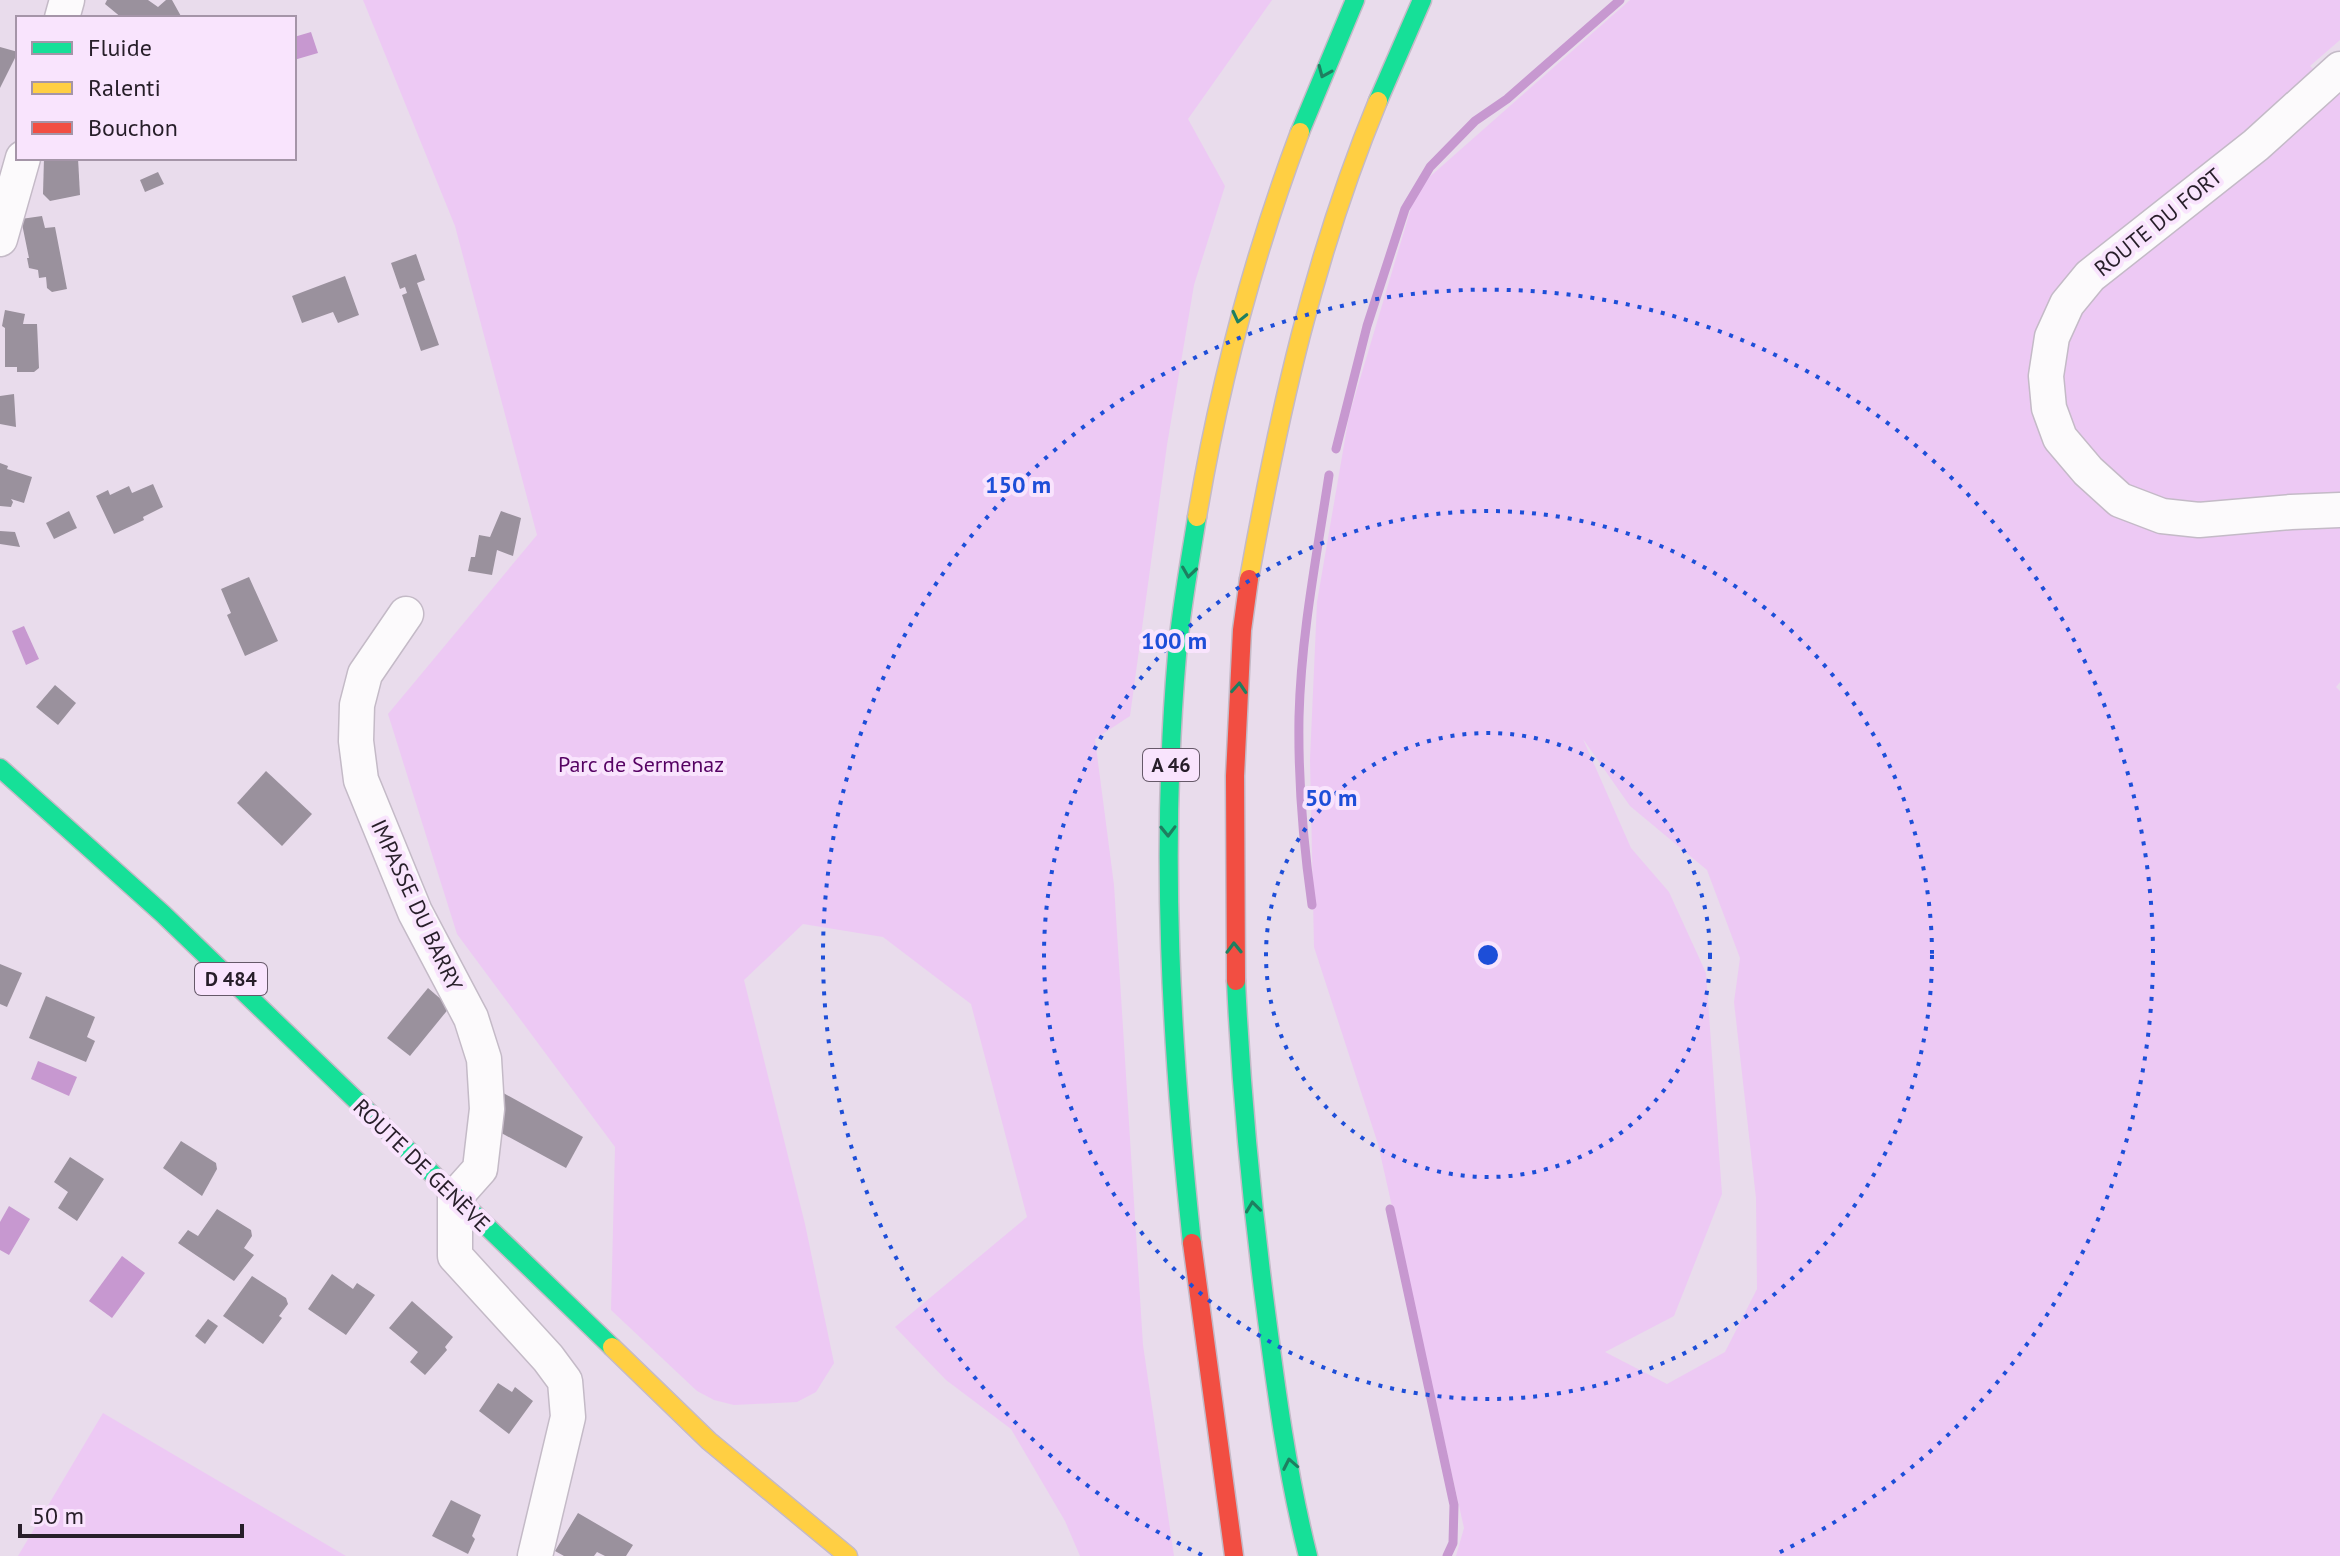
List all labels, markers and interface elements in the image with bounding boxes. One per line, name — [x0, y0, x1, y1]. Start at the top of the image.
legend — [16, 16, 296, 160]
text: Fluide — [88, 32, 152, 63]
one-way arrow — [1318, 63, 1334, 78]
text: Ralenti — [88, 72, 161, 103]
text: Bouchon — [88, 112, 178, 143]
street label: ROUTE DU FORT — [2088, 162, 2228, 282]
one-way arrow — [1232, 310, 1249, 323]
text: 150 m — [985, 469, 1051, 500]
one-way arrow — [1181, 565, 1198, 579]
text: 100 m — [1141, 625, 1207, 656]
one-way arrow — [1230, 681, 1247, 694]
road number: A 46 — [1143, 749, 1199, 781]
park label: Parc de Sermenaz — [558, 750, 724, 778]
text: 50 m — [1305, 782, 1357, 813]
street label: IMPASSE DU BARRY — [365, 815, 469, 996]
one-way arrow — [1159, 825, 1177, 838]
one-way arrow — [1225, 941, 1242, 954]
centre of rings — [1474, 941, 1502, 969]
road number: D 484 — [195, 963, 267, 995]
street label: ROUTE DE GENÈVE — [348, 1093, 496, 1237]
one-way arrow — [1244, 1200, 1261, 1213]
one-way arrow — [1282, 1458, 1299, 1471]
scale bar — [20, 1488, 242, 1538]
text: 50 m — [32, 1500, 84, 1531]

